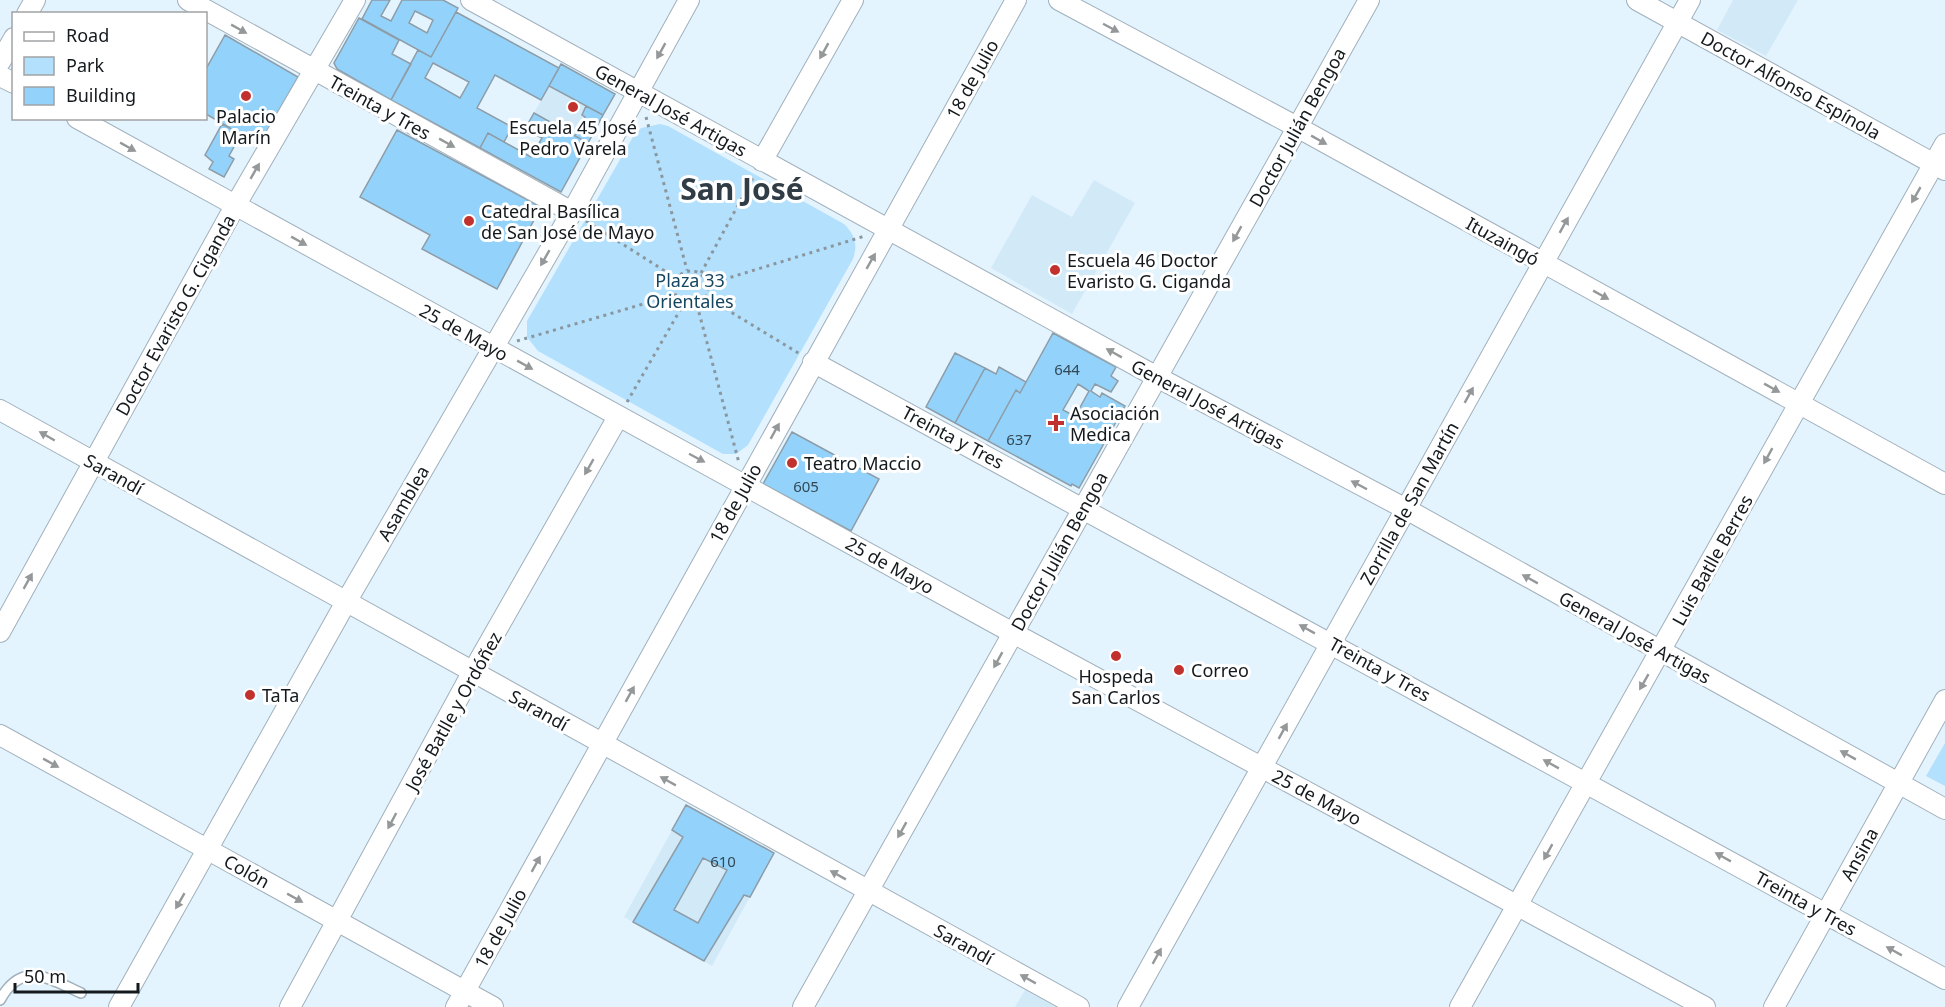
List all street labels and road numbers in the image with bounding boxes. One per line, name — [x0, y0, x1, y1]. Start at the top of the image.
street label: Doctor Alfonso Espínola — [1697, 26, 1885, 144]
street label: 18 de Julio — [940, 35, 1004, 123]
street label: Doctor Julián Bengoa — [1243, 43, 1351, 211]
street label: General José Artigas — [591, 58, 751, 162]
street label: Treinta y Tres — [325, 69, 435, 145]
street label: Doctor Evaristo G. Ciganda — [110, 210, 240, 420]
street label: Ituzaingó — [1462, 211, 1544, 271]
street label: 25 de Mayo — [415, 298, 513, 366]
street label: General José Artigas — [1127, 353, 1289, 455]
street label: Treinta y Tres — [898, 400, 1008, 474]
street label: Zorrilla de San Martín — [1354, 417, 1464, 589]
street label: Sarandí — [80, 448, 148, 500]
street label: 18 de Julio — [703, 459, 767, 547]
street label: Asamblea — [372, 461, 434, 545]
street label: Doctor Julián Bengoa — [1005, 467, 1113, 635]
street label: Luis Batlle Berres — [1666, 490, 1758, 630]
street label: 25 de Mayo — [841, 531, 939, 599]
street label: General José Artigas — [1555, 585, 1715, 689]
street label: José Batlle y Ordóñez — [398, 627, 507, 796]
street label: Treinta y Tres — [1325, 631, 1435, 707]
street label: Sarandí — [505, 684, 573, 736]
street label: 25 de Mayo — [1268, 763, 1366, 831]
street label: Ansina — [1835, 823, 1883, 885]
street label: Colón — [220, 849, 274, 893]
street label: Treinta y Tres — [1751, 865, 1861, 941]
street label: 18 de Julio — [468, 884, 532, 972]
street label: Sarandí — [930, 918, 998, 970]

